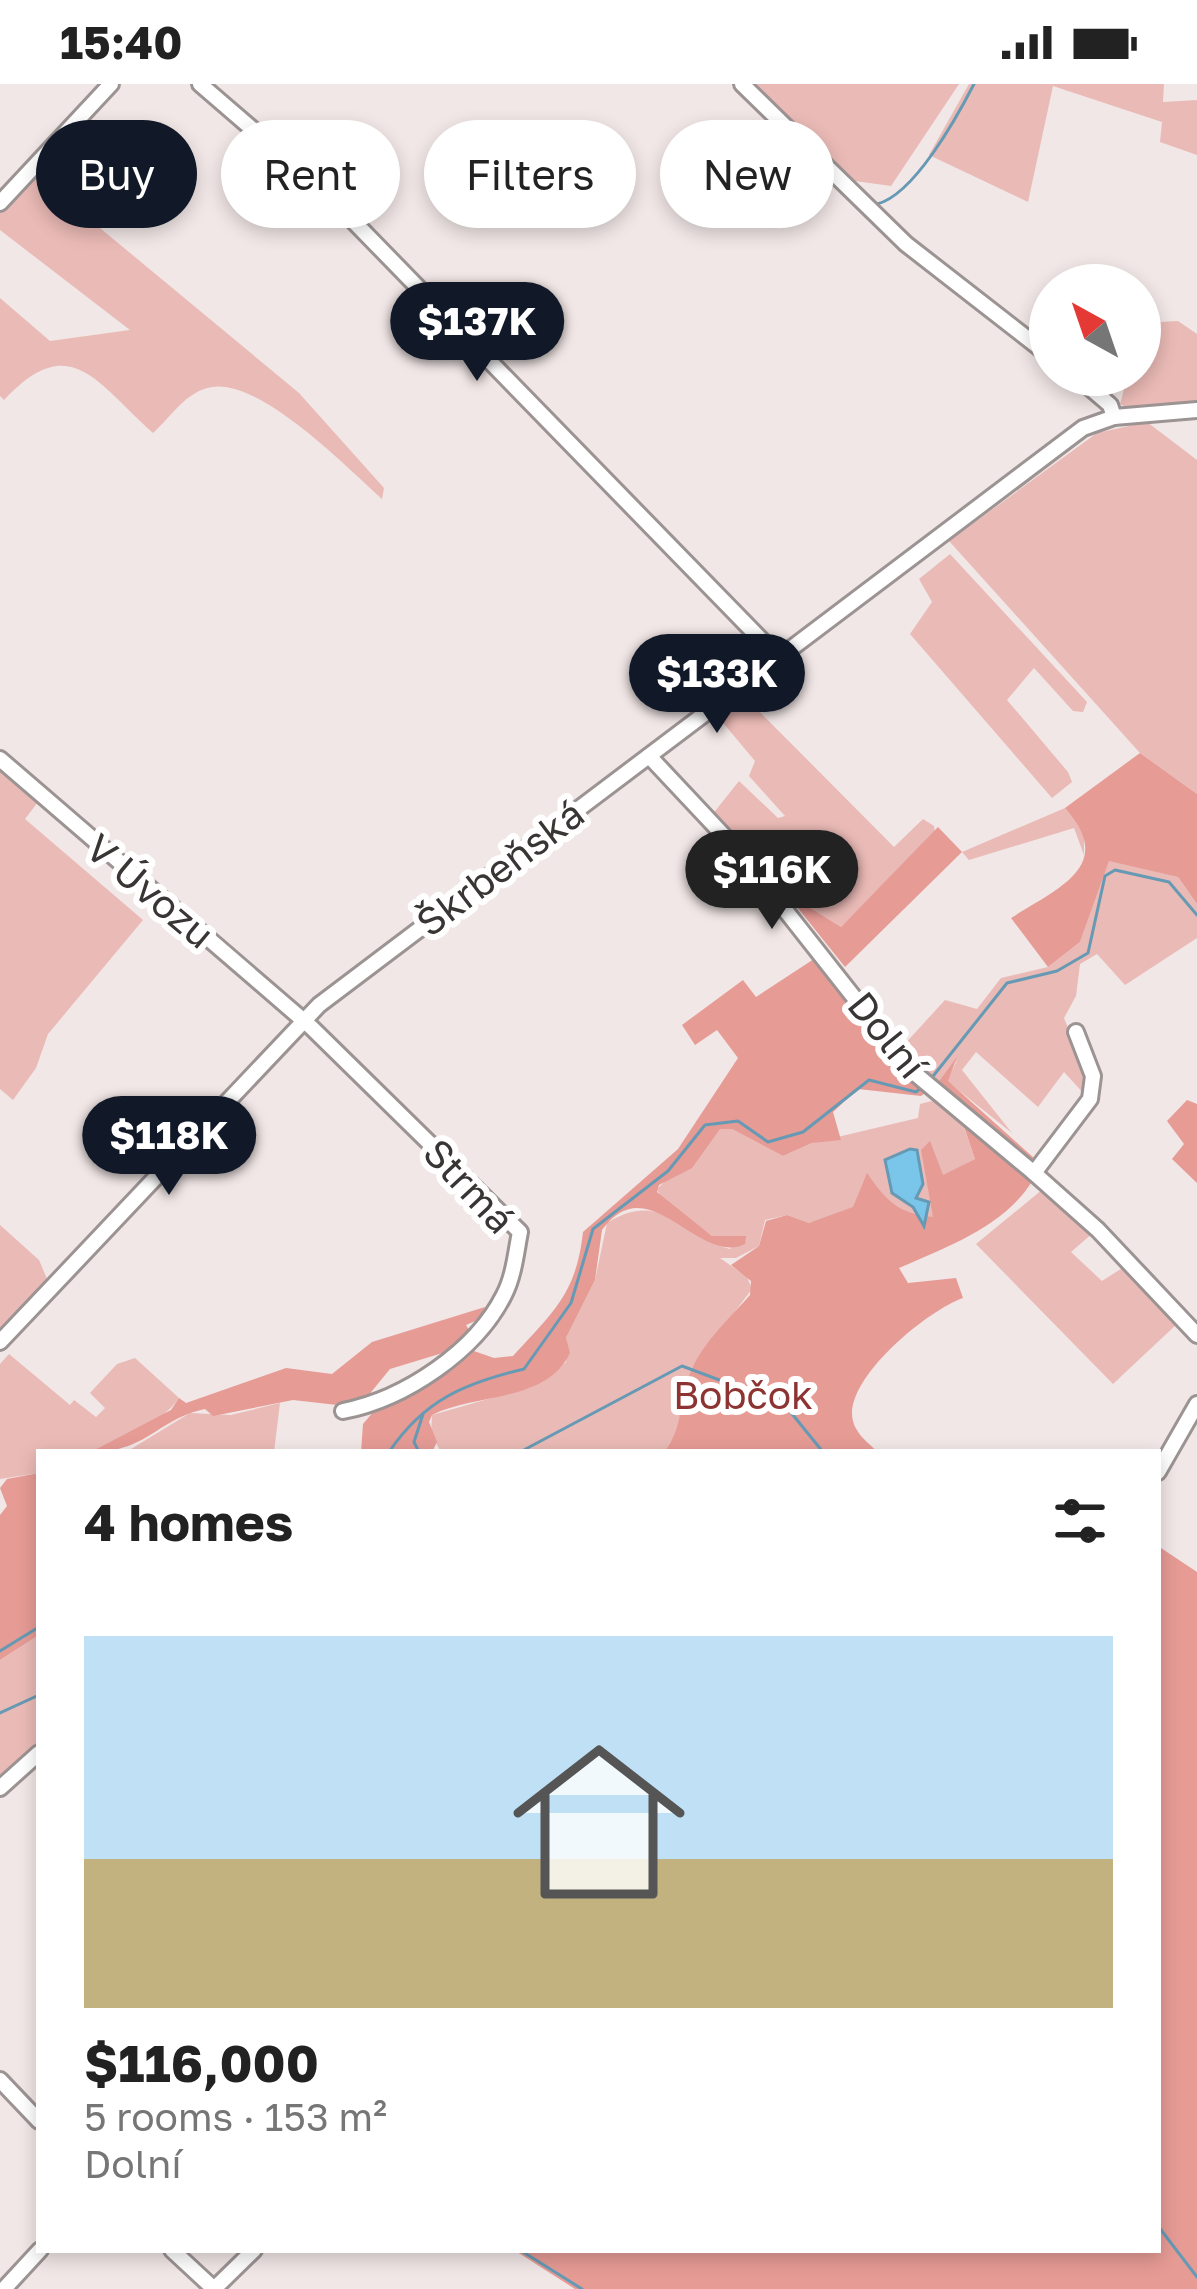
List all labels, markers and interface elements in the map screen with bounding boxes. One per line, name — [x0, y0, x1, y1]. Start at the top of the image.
text: 15:40 — [60, 15, 182, 69]
chip: Buy — [36, 120, 197, 228]
chip: Rent — [221, 120, 400, 228]
chip: Filters — [424, 120, 636, 228]
chip: New — [660, 120, 834, 228]
north arrow — [1029, 264, 1161, 396]
map controls — [1029, 264, 1161, 396]
pin: $137K — [393, 282, 561, 384]
text: $137K — [417, 297, 537, 344]
pin: $133K — [633, 634, 801, 736]
text: $133K — [656, 649, 778, 696]
street label: Škrbeňská — [407, 790, 593, 946]
street label: V Úvozu — [77, 824, 224, 958]
pin: $116K — [688, 830, 856, 932]
text: $116K — [712, 845, 832, 892]
street label: Dolní — [838, 982, 938, 1089]
pin: $118K — [85, 1096, 253, 1198]
text: $118K — [109, 1111, 229, 1158]
street label: Strmá — [414, 1129, 525, 1242]
park label: Bobčok — [673, 1371, 813, 1418]
icon: filters — [1047, 1488, 1113, 1554]
text: 4 homes — [84, 1491, 293, 1552]
icon: home — [491, 1714, 707, 1930]
text: $116,000 — [84, 2032, 319, 2093]
text: 5 rooms · 153 m² — [84, 2093, 387, 2140]
text: Dolní — [84, 2140, 182, 2187]

